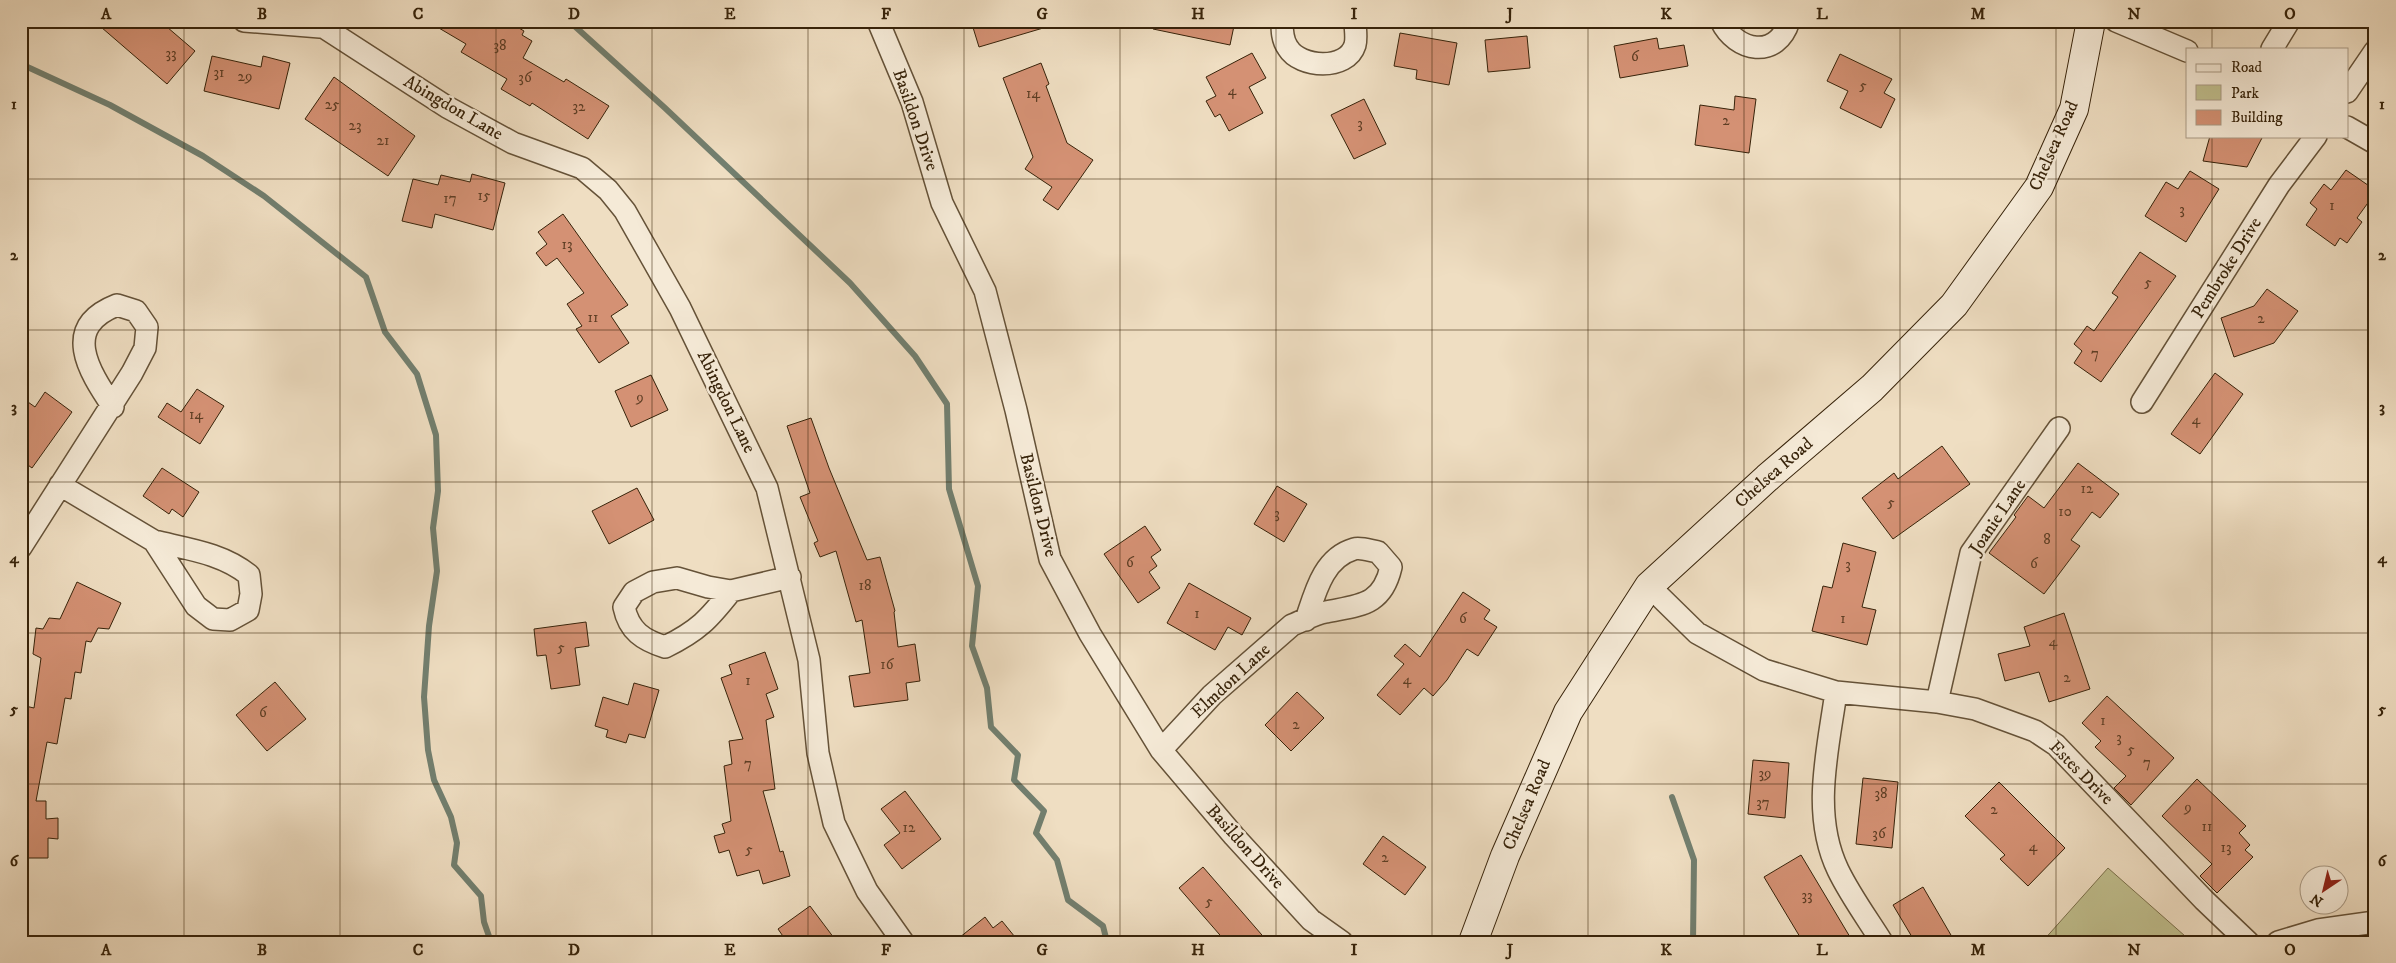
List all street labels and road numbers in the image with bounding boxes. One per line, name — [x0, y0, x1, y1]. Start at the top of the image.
street label: Basildon Drive — [887, 66, 943, 174]
street label: Abingdon Lane — [399, 71, 507, 145]
street label: Chelsea Road — [2024, 97, 2084, 195]
street label: Pembroke Drive — [2187, 213, 2267, 323]
street label: Abingdon Lane — [692, 347, 760, 457]
street label: Chelsea Road — [1730, 433, 1818, 513]
street label: Basildon Drive — [1014, 451, 1062, 559]
street label: Joanie Lane — [1964, 475, 2031, 560]
street label: Elmdon Lane — [1187, 639, 1275, 723]
street label: Estes Drive — [2044, 736, 2118, 810]
street label: Chelsea Road — [1498, 756, 1556, 854]
street label: Basildon Drive — [1201, 800, 1289, 894]

